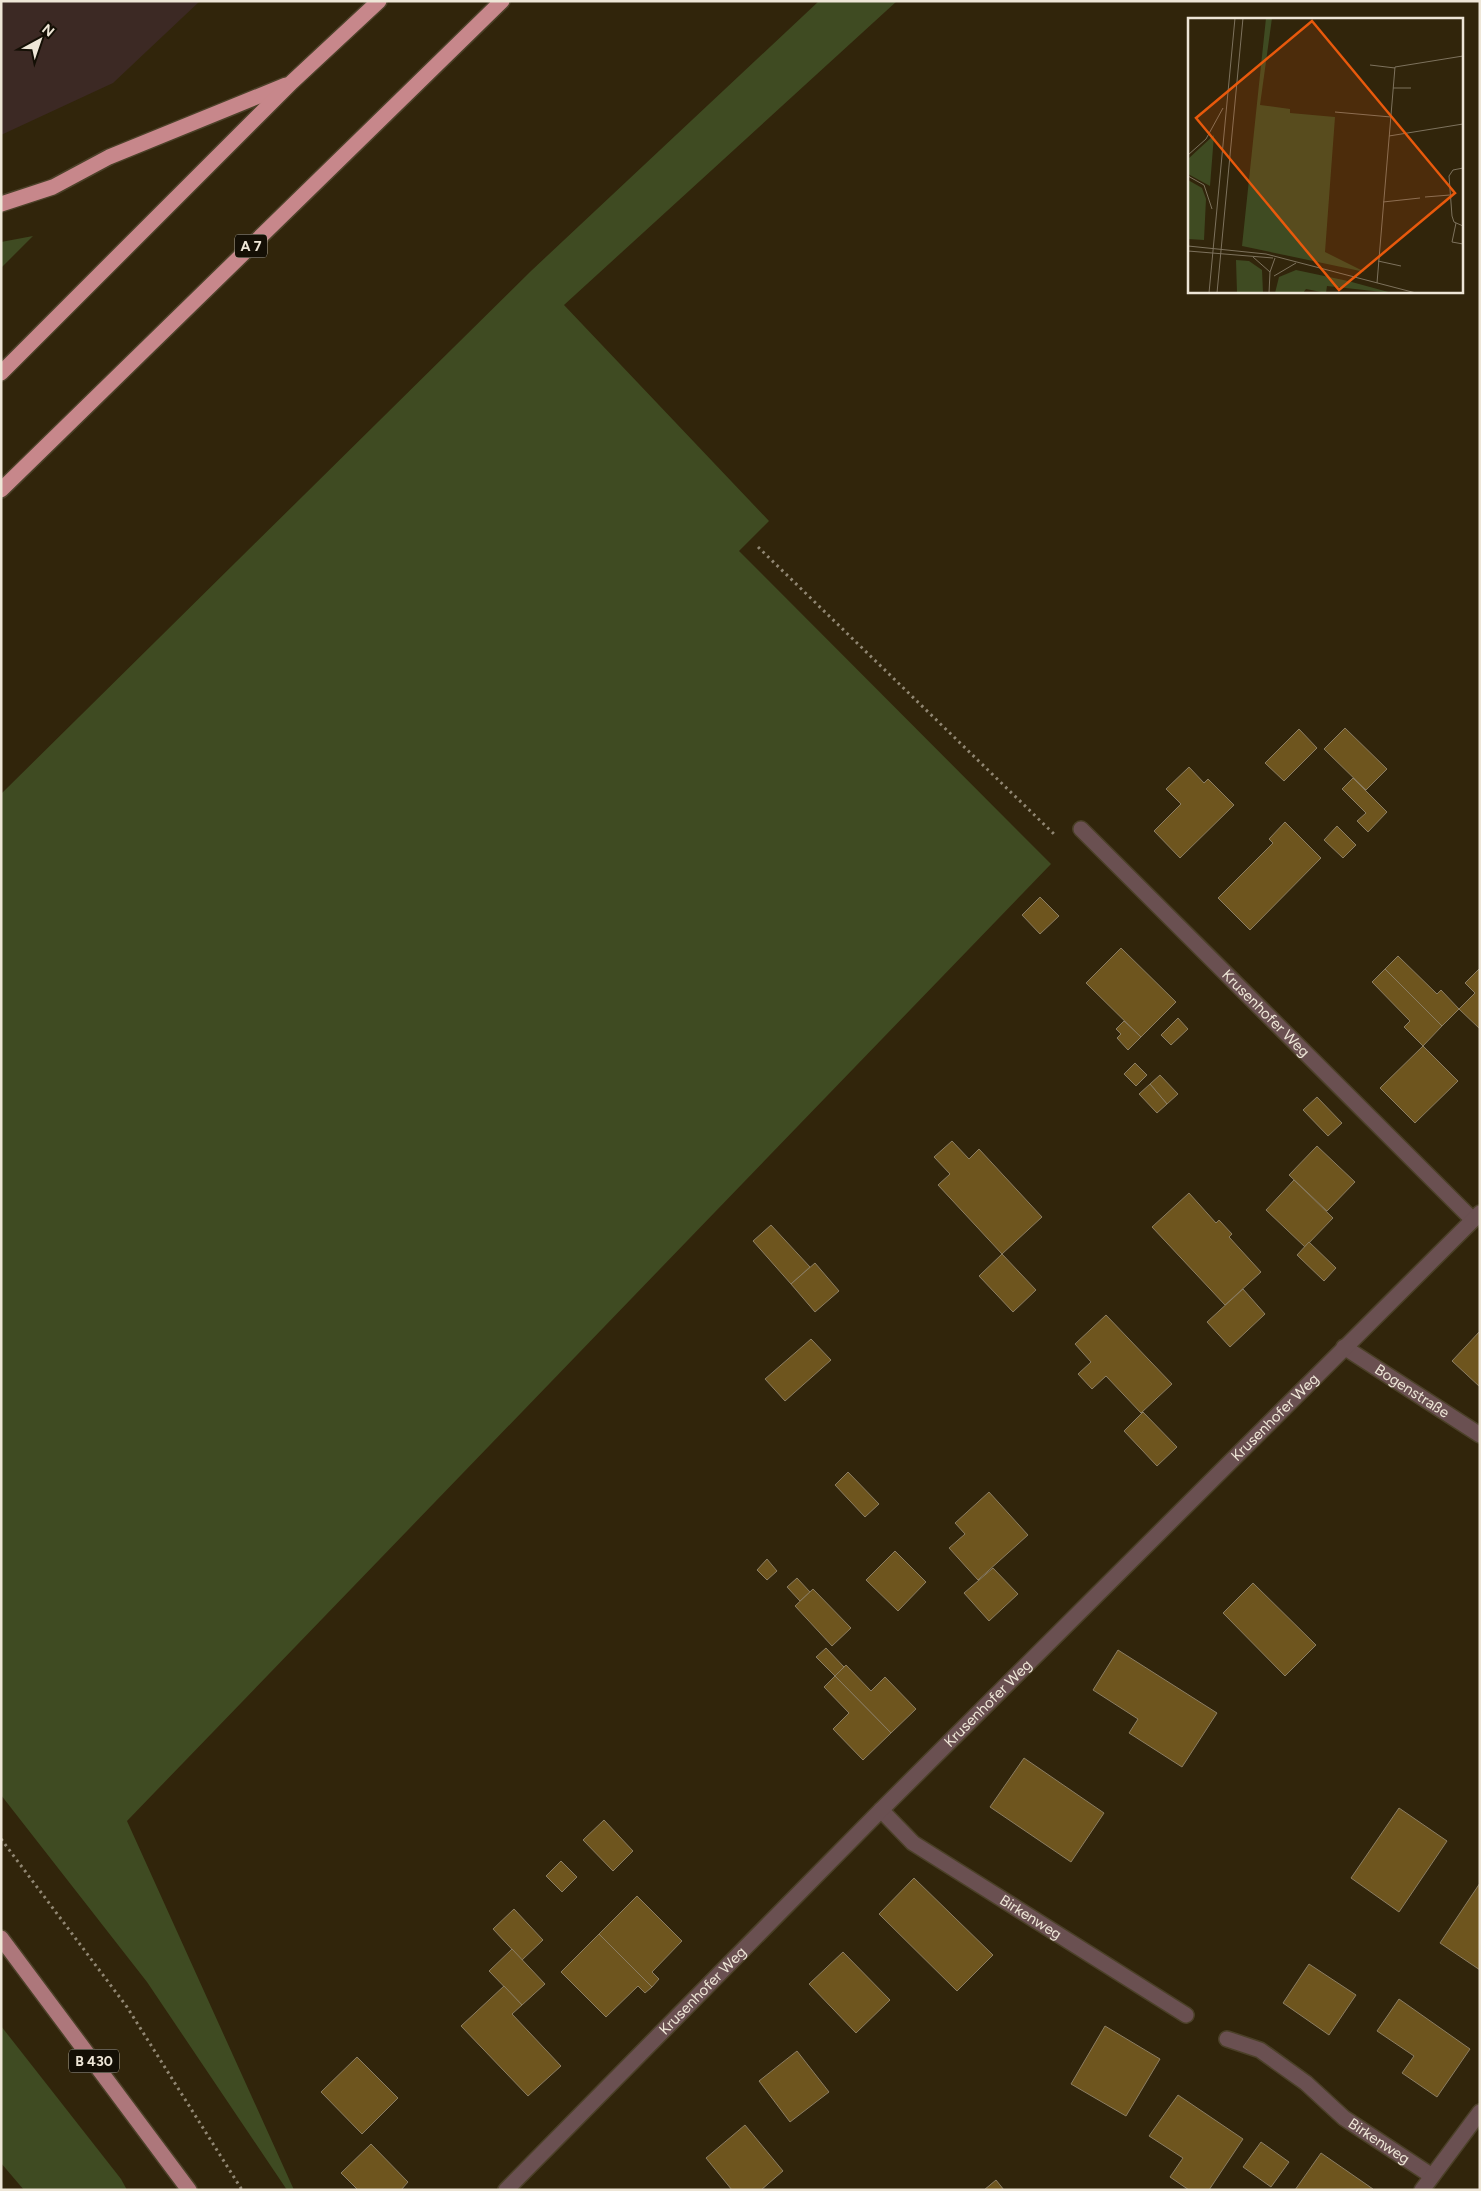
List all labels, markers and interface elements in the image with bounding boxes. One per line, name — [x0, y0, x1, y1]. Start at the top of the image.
north arrow — [15, 15, 65, 65]
inset map — [1188, 18, 1464, 292]
text: N — [38, 20, 58, 40]
road number: A 7 — [235, 235, 267, 258]
street label: Krusenhofer Weg — [1218, 966, 1313, 1061]
street label: Bogenstraße — [1371, 1360, 1453, 1422]
street label: Krusenhofer Weg — [1227, 1370, 1323, 1465]
street label: Krusenhofer Weg — [940, 1656, 1036, 1751]
street label: Birkenweg — [996, 1891, 1065, 1943]
street label: Krusenhofer Weg — [655, 1943, 750, 2039]
road number: B 430 — [69, 2050, 119, 2072]
street label: Birkenweg — [1345, 2114, 1413, 2168]

